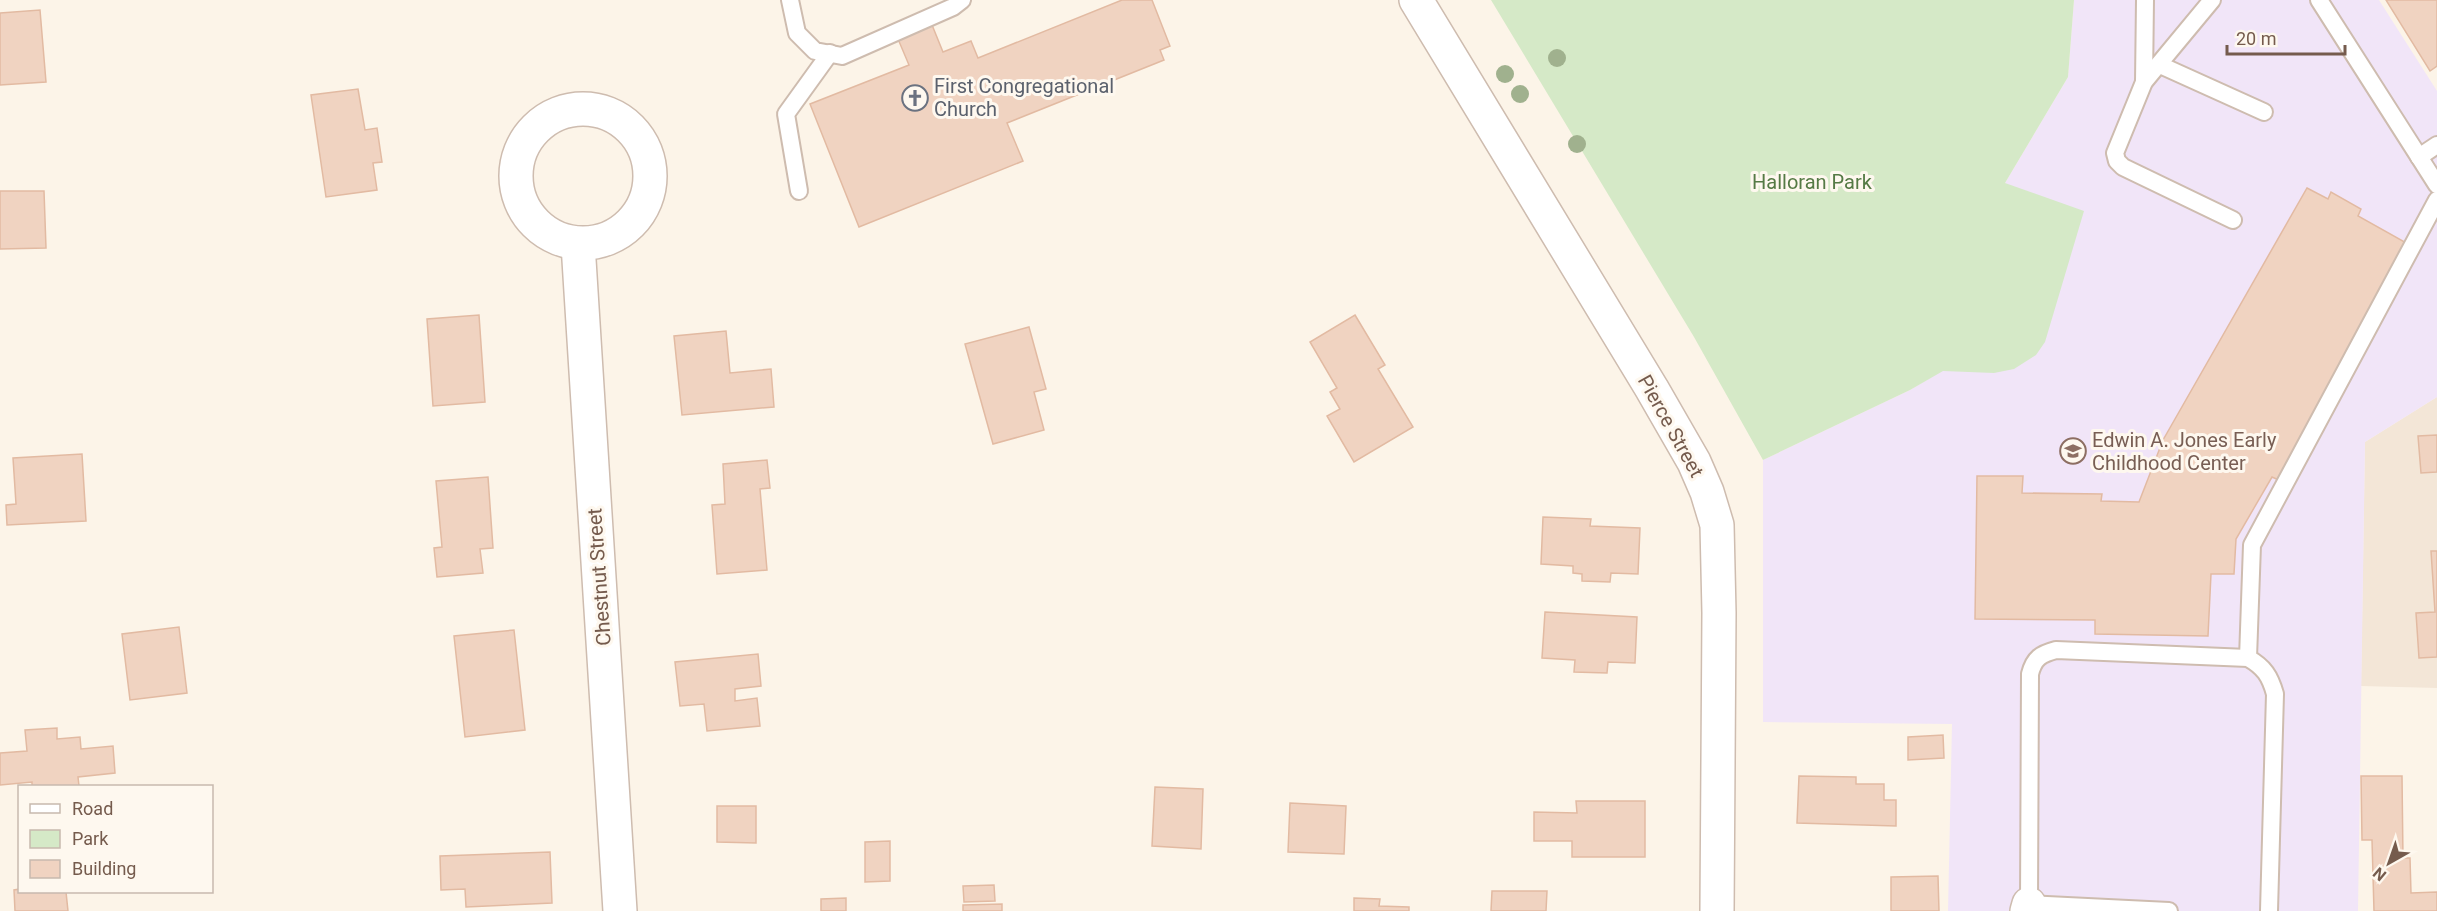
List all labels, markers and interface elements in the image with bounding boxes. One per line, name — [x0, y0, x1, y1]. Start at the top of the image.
scale bar — [2227, 18, 2346, 56]
text: 20 m — [2236, 28, 2276, 49]
place label: First Congregational Church — [934, 74, 1114, 121]
church icon: First Congregational Church — [900, 83, 930, 113]
park label: Halloran Park — [1752, 170, 1873, 194]
street label: Pierce Street — [1633, 371, 1709, 481]
place label: Edwin A. Jones Early Childhood Center — [2092, 428, 2277, 475]
school or university icon: Edwin A. Jones Early Childhood Center — [2058, 436, 2088, 466]
street label: Chestnut Street — [582, 507, 616, 647]
legend — [18, 785, 213, 893]
text: Road — [72, 798, 113, 819]
text: Park — [72, 828, 109, 849]
north arrow — [2359, 833, 2419, 893]
text: Building — [72, 858, 136, 879]
text: N — [2369, 863, 2390, 885]

